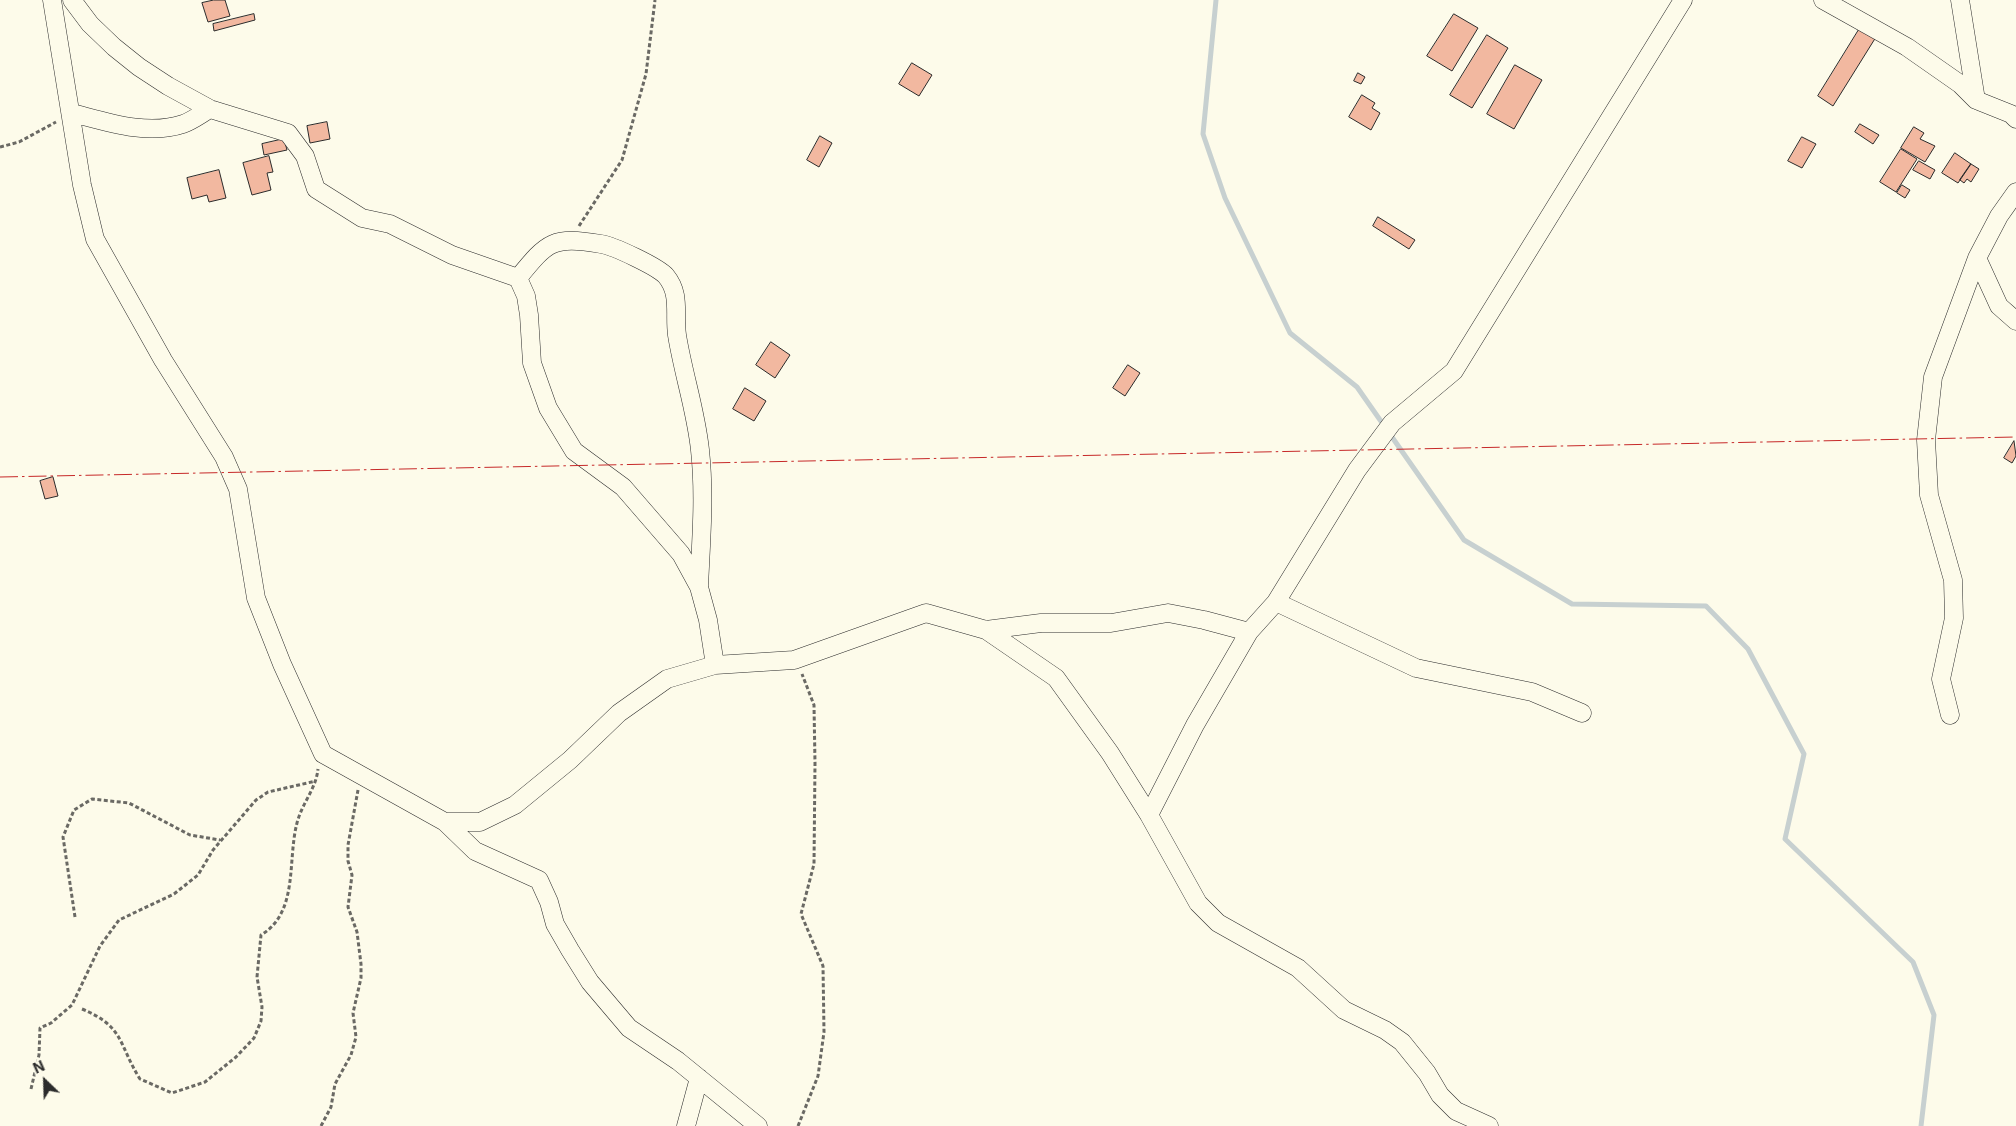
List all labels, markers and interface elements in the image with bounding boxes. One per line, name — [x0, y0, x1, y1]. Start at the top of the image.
north arrow — [20, 1056, 70, 1106]
text: N — [30, 1057, 47, 1077]

